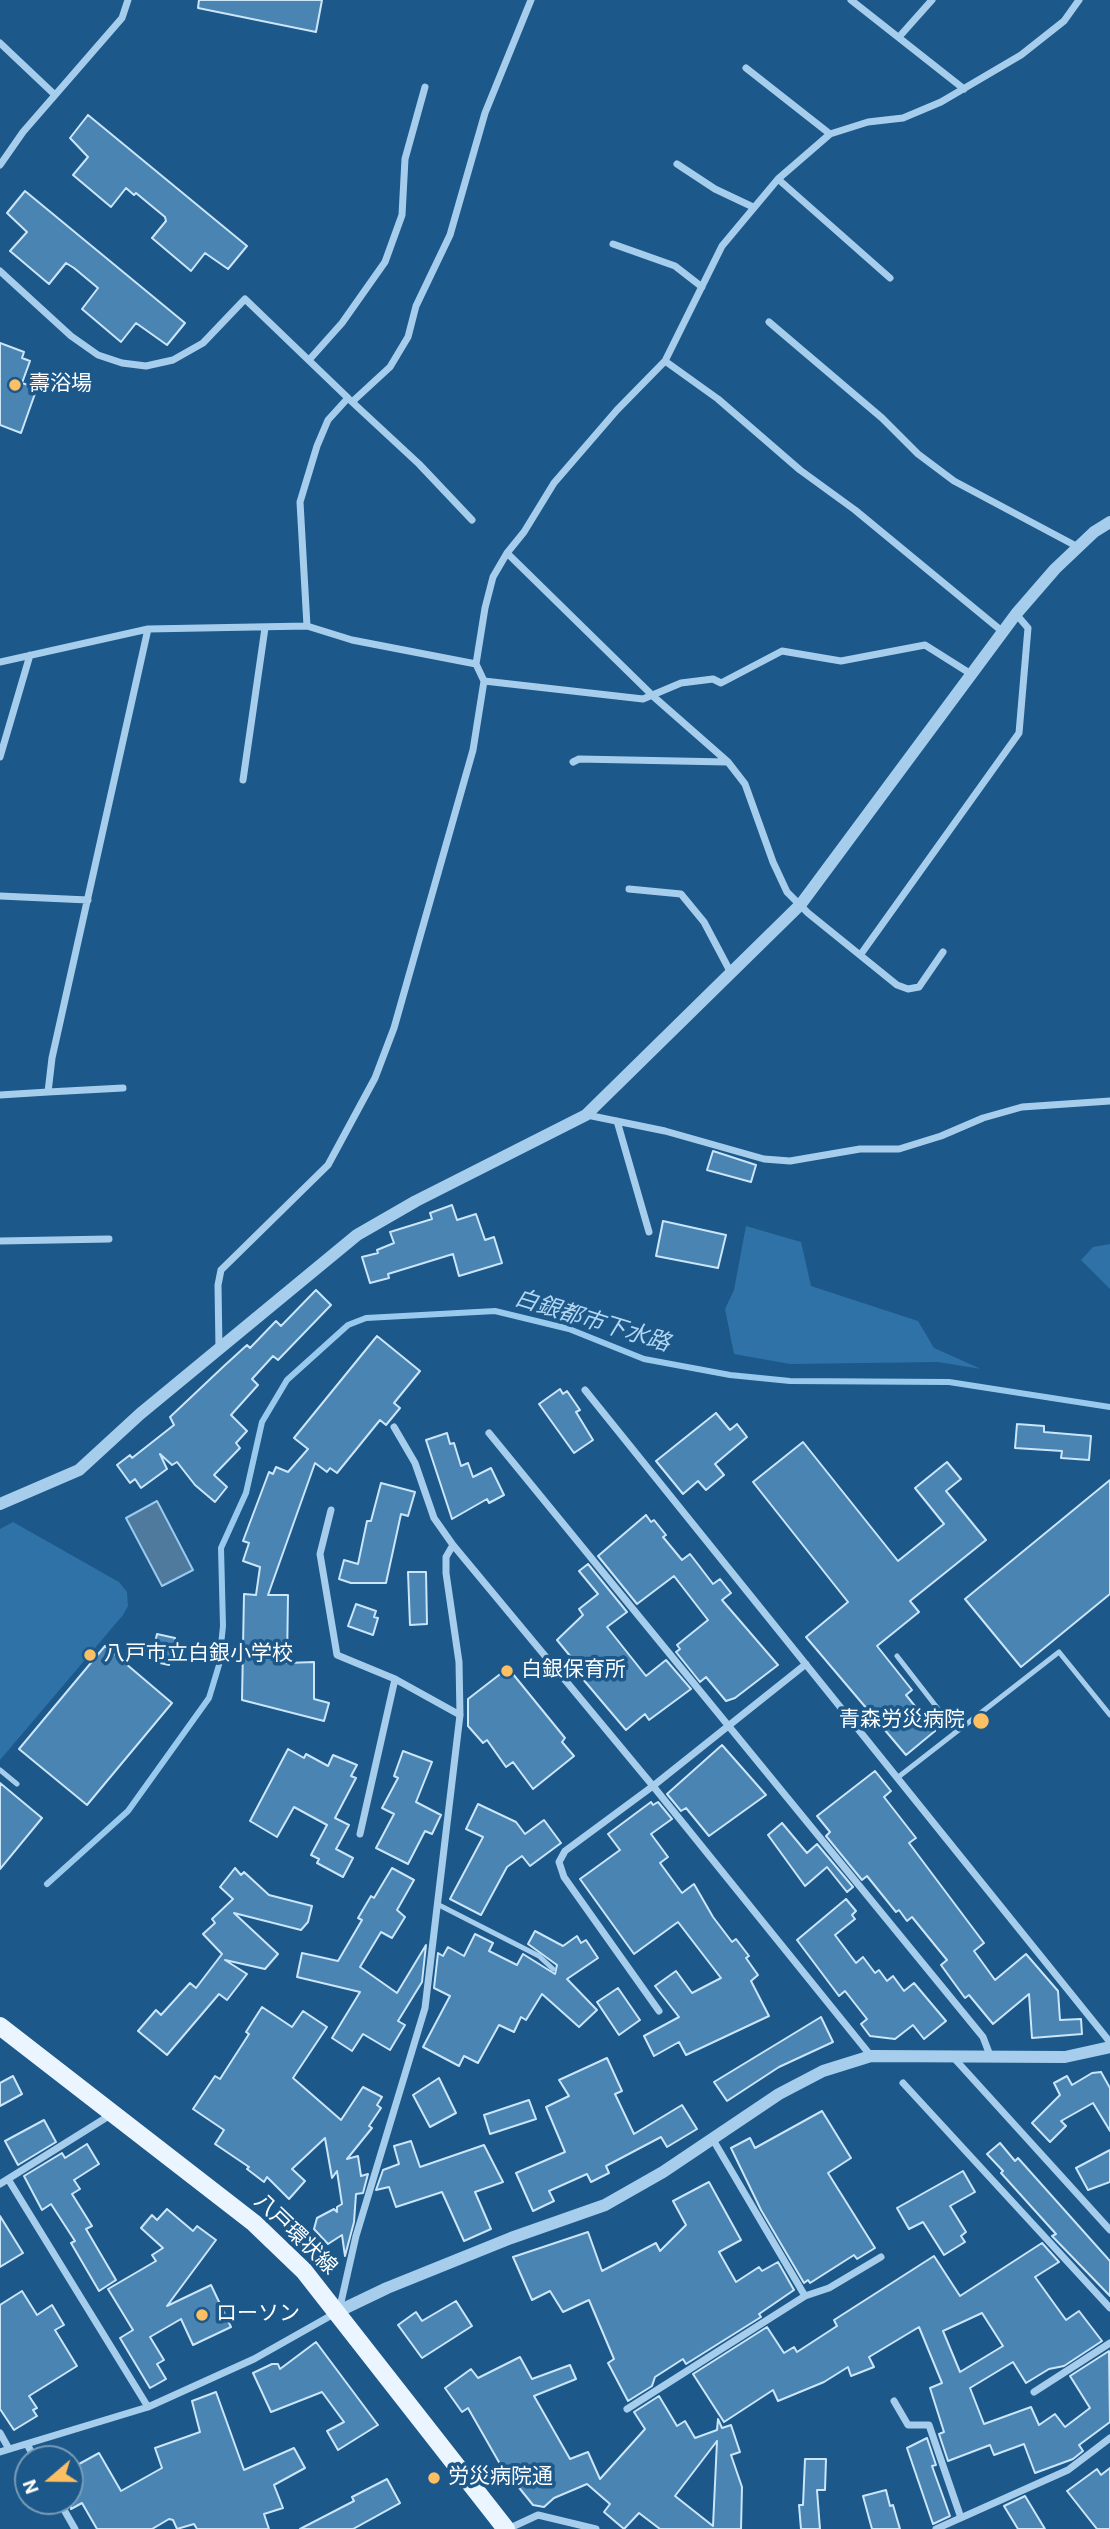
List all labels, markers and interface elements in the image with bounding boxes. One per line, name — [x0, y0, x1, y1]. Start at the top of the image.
place label: 壽浴場 — [29, 372, 92, 398]
marker: 壽浴場 — [7, 377, 23, 393]
water label: 白銀都市下水路 — [511, 1285, 673, 1359]
place label: 八戸市立白銀小学校 — [104, 1642, 293, 1668]
marker: 八戸市立白銀小学校 — [82, 1647, 98, 1663]
place label: 白銀保育所 — [521, 1658, 626, 1684]
marker: 白銀保育所 — [499, 1663, 515, 1679]
place label: 青森労災病院 — [839, 1708, 965, 1734]
marker: 青森労災病院 — [971, 1711, 991, 1731]
street label: 八戸環状線 — [248, 2189, 342, 2281]
place label: ローソン — [216, 2302, 300, 2328]
marker: ローソン — [194, 2307, 210, 2323]
north arrow — [14, 2445, 84, 2515]
place label: 労災病院通 — [448, 2465, 553, 2491]
marker: 労災病院通 — [426, 2470, 442, 2486]
text: N — [18, 2476, 44, 2497]

